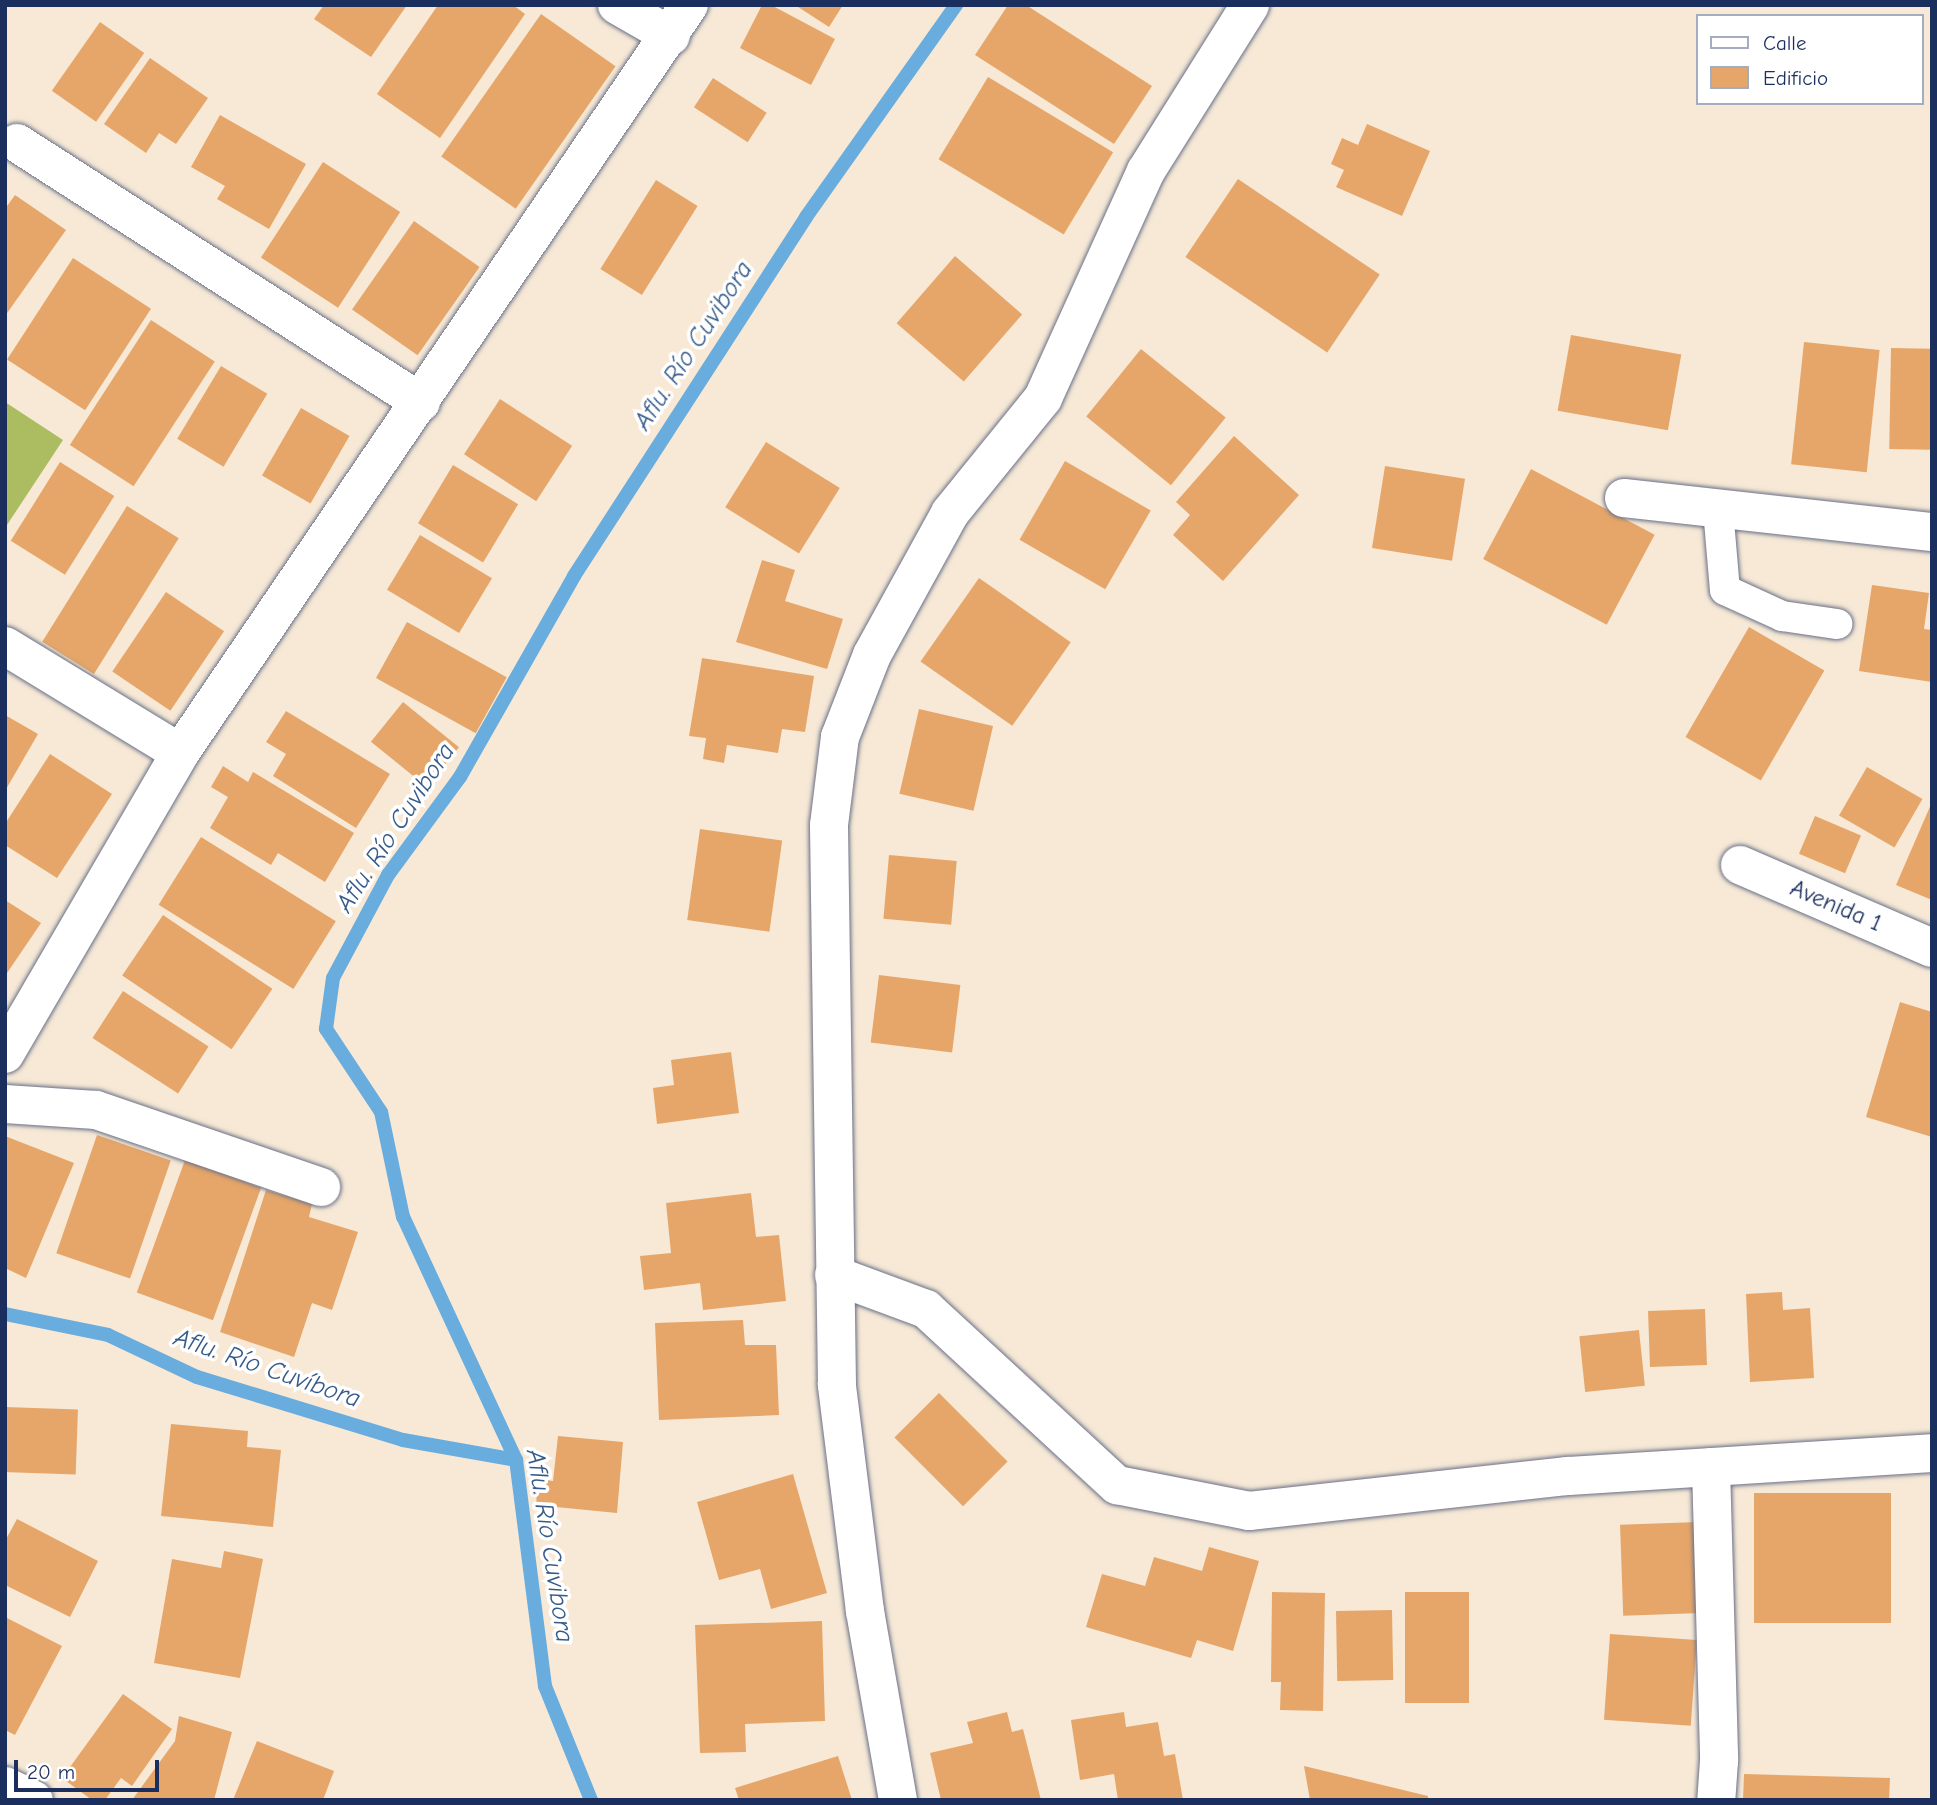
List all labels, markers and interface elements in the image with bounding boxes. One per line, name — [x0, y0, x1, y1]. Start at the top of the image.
legend — [1696, 14, 1923, 105]
text: Calle — [1763, 31, 1806, 55]
text: Edificio — [1763, 66, 1828, 90]
water label: Aflu. Río Cuvibora — [628, 256, 760, 436]
water label: Aflu. Río Cuvibora — [330, 738, 462, 918]
street label: Avenida 1 — [1786, 874, 1886, 938]
water label: Aflu. Río Cuvíbora — [170, 1322, 364, 1416]
water label: Aflu. Río Cuvibora — [518, 1447, 580, 1645]
scale bar — [18, 1745, 163, 1789]
text: 20 m — [27, 1760, 75, 1784]

